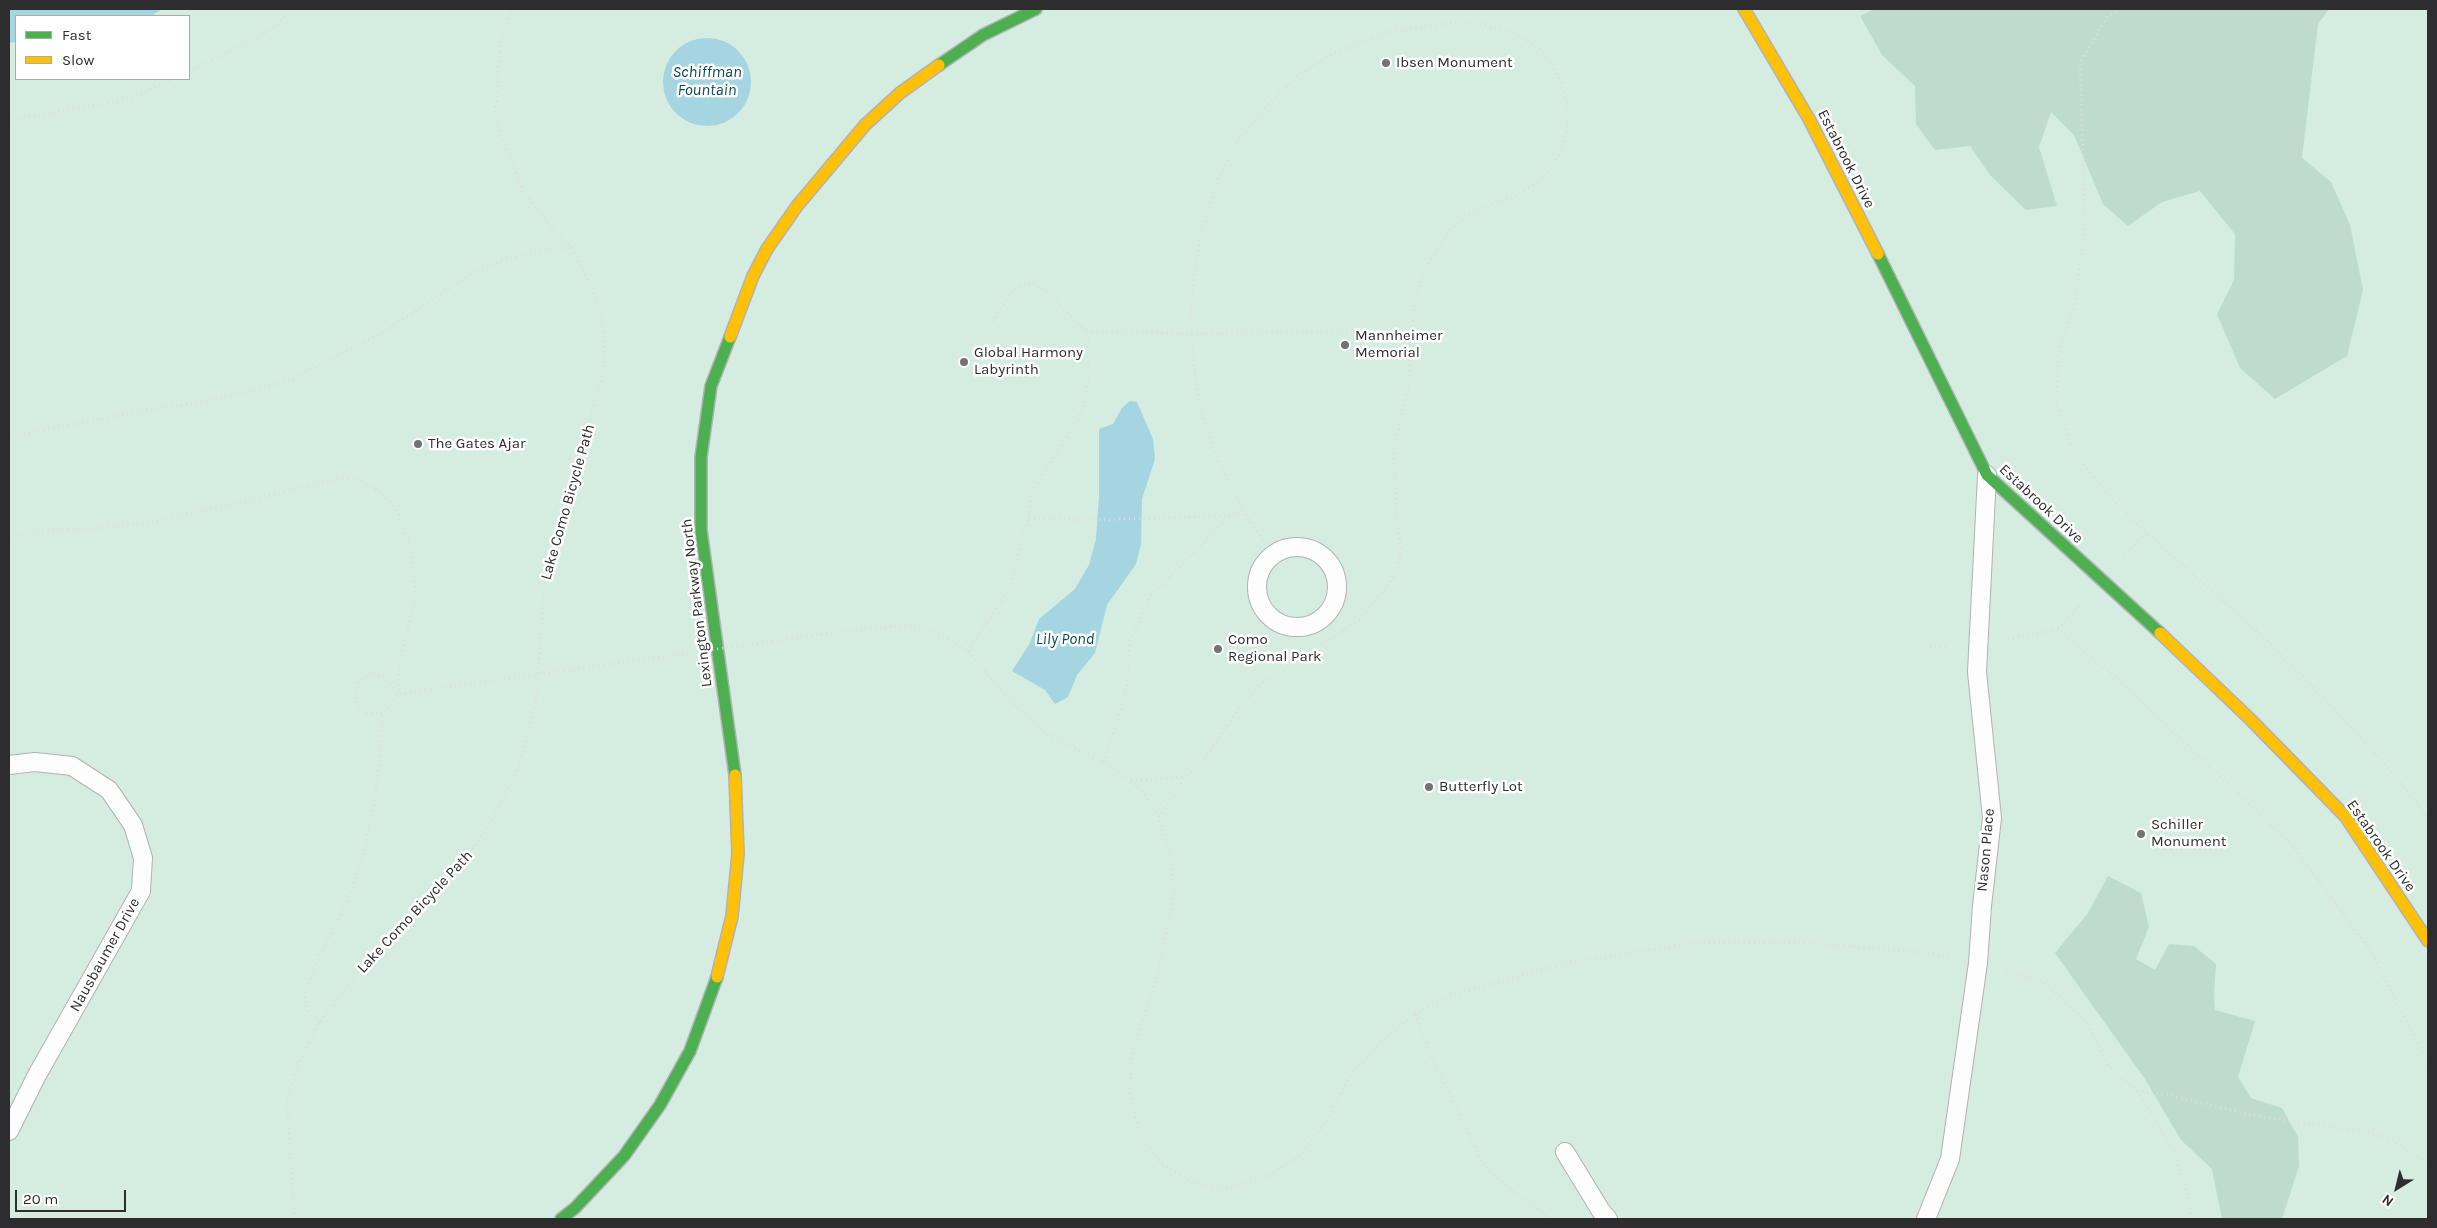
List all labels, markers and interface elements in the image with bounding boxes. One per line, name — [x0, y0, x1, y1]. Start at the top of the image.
legend — [15, 15, 190, 80]
text: Fast — [62, 26, 91, 44]
text: Slow — [62, 51, 94, 69]
place label: Ibsen Monument — [1396, 54, 1513, 72]
marker: Ibsen Monument — [1380, 57, 1392, 69]
water label: Schiffman Fountain — [672, 62, 742, 100]
street label: Estabrook Drive — [1813, 107, 1879, 211]
place label: Mannheimer Memorial — [1355, 327, 1442, 362]
marker: Mannheimer Memorial — [1339, 339, 1351, 351]
place label: Global Harmony Labyrinth — [974, 344, 1083, 379]
marker: Global Harmony Labyrinth — [958, 356, 970, 368]
street label: Lake Como Bicycle Path — [537, 422, 599, 582]
place label: The Gates Ajar — [428, 435, 526, 453]
marker: The Gates Ajar — [412, 438, 424, 450]
street label: Estabrook Drive — [1995, 461, 2087, 547]
street label: Lexington Parkway North — [678, 518, 716, 688]
water label: Lily Pond — [1036, 629, 1094, 649]
place label: Como Regional Park — [1228, 631, 1322, 666]
marker: Como Regional Park — [1212, 643, 1224, 655]
place label: Butterfly Lot — [1439, 778, 1523, 796]
marker: Butterfly Lot — [1423, 781, 1435, 793]
street label: Estabrook Drive — [2343, 797, 2419, 895]
street label: Nason Place — [1973, 808, 1999, 892]
place label: Schiller Monument — [2151, 816, 2226, 851]
marker: Schiller Monument — [2135, 828, 2147, 840]
street label: Lake Como Bicycle Path — [353, 847, 477, 977]
street label: Nausbaumer Drive — [66, 895, 144, 1015]
north arrow — [2372, 1163, 2422, 1213]
scale bar — [18, 1180, 129, 1212]
text: 20 m — [23, 1190, 58, 1208]
text: N — [2379, 1191, 2397, 1210]

